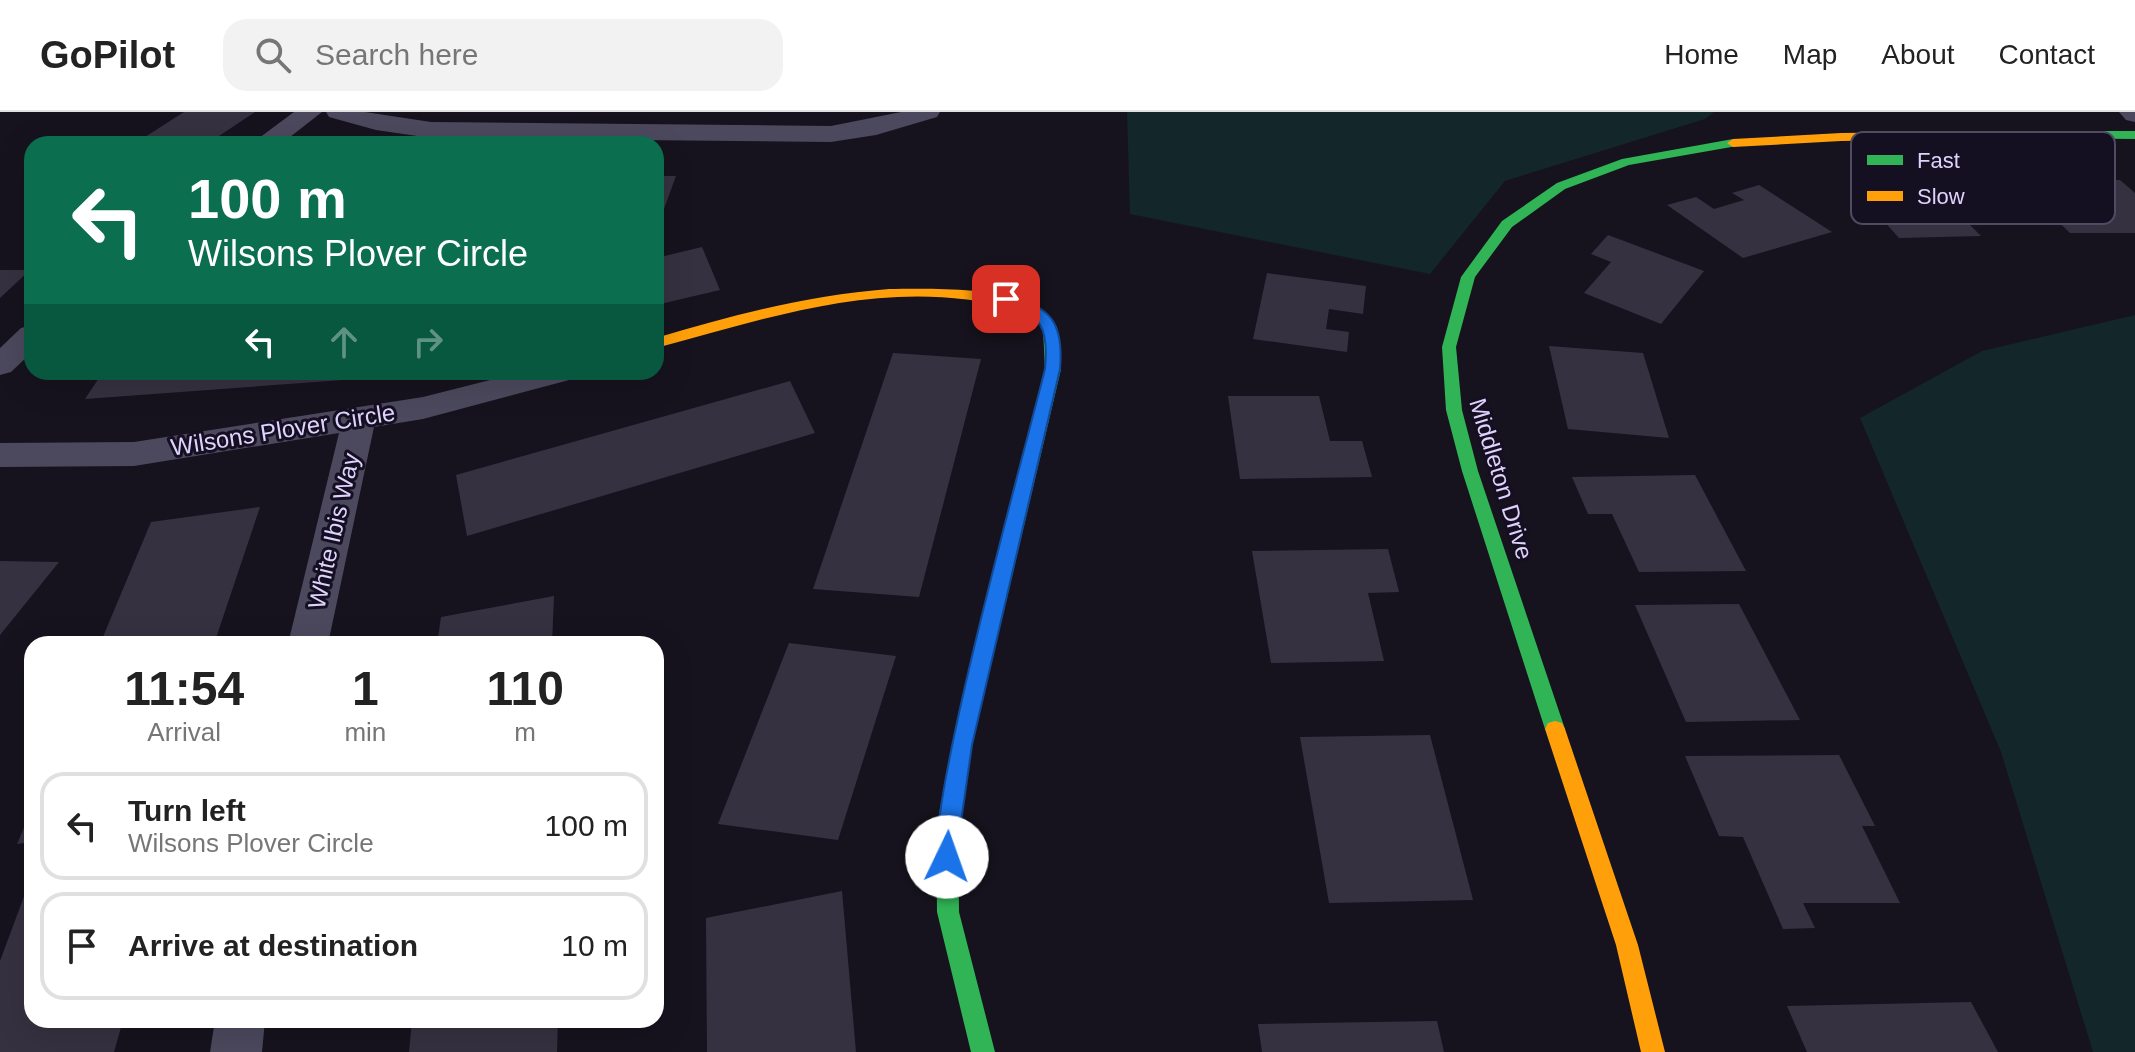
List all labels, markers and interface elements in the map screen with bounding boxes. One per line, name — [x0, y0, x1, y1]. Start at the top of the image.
search box — [223, 19, 783, 91]
icon: search — [251, 33, 295, 77]
text: GoPilot — [40, 34, 175, 76]
text: Search here — [315, 38, 479, 71]
text: Home — [1664, 39, 1739, 70]
text: Map — [1783, 39, 1837, 70]
text: About — [1881, 39, 1955, 70]
text: Contact — [1999, 39, 2095, 70]
legend — [1851, 132, 2115, 224]
text: Fast — [1917, 148, 1960, 173]
text: 100 m — [188, 167, 347, 230]
icon: left — [56, 168, 160, 272]
text: Slow — [1917, 184, 1965, 209]
text: Wilsons Plover Circle — [188, 233, 528, 274]
pin — [972, 265, 1040, 333]
icon: arrive — [984, 277, 1028, 321]
icon: left — [238, 320, 282, 364]
icon: ahead — [322, 320, 366, 364]
icon: right — [406, 320, 450, 364]
street label: Middleton Drive — [1464, 395, 1539, 563]
street label: Wilsons Plover Circle — [169, 398, 397, 461]
street label: White Ibis Way — [302, 450, 365, 611]
text: 11:54 — [124, 662, 244, 715]
text: 1 — [352, 662, 379, 715]
text: 110 — [486, 662, 564, 715]
text: Arrival — [147, 717, 221, 747]
text: min — [344, 717, 386, 747]
text: m — [514, 717, 536, 747]
text: Turn left — [128, 794, 246, 827]
icon: left — [60, 804, 104, 848]
text: 100 m — [545, 809, 628, 842]
position arrow — [905, 815, 989, 899]
text: Wilsons Plover Circle — [128, 828, 374, 858]
icon: arrive — [60, 924, 104, 968]
text: Arrive at destination — [128, 929, 418, 962]
text: 10 m — [561, 929, 628, 962]

